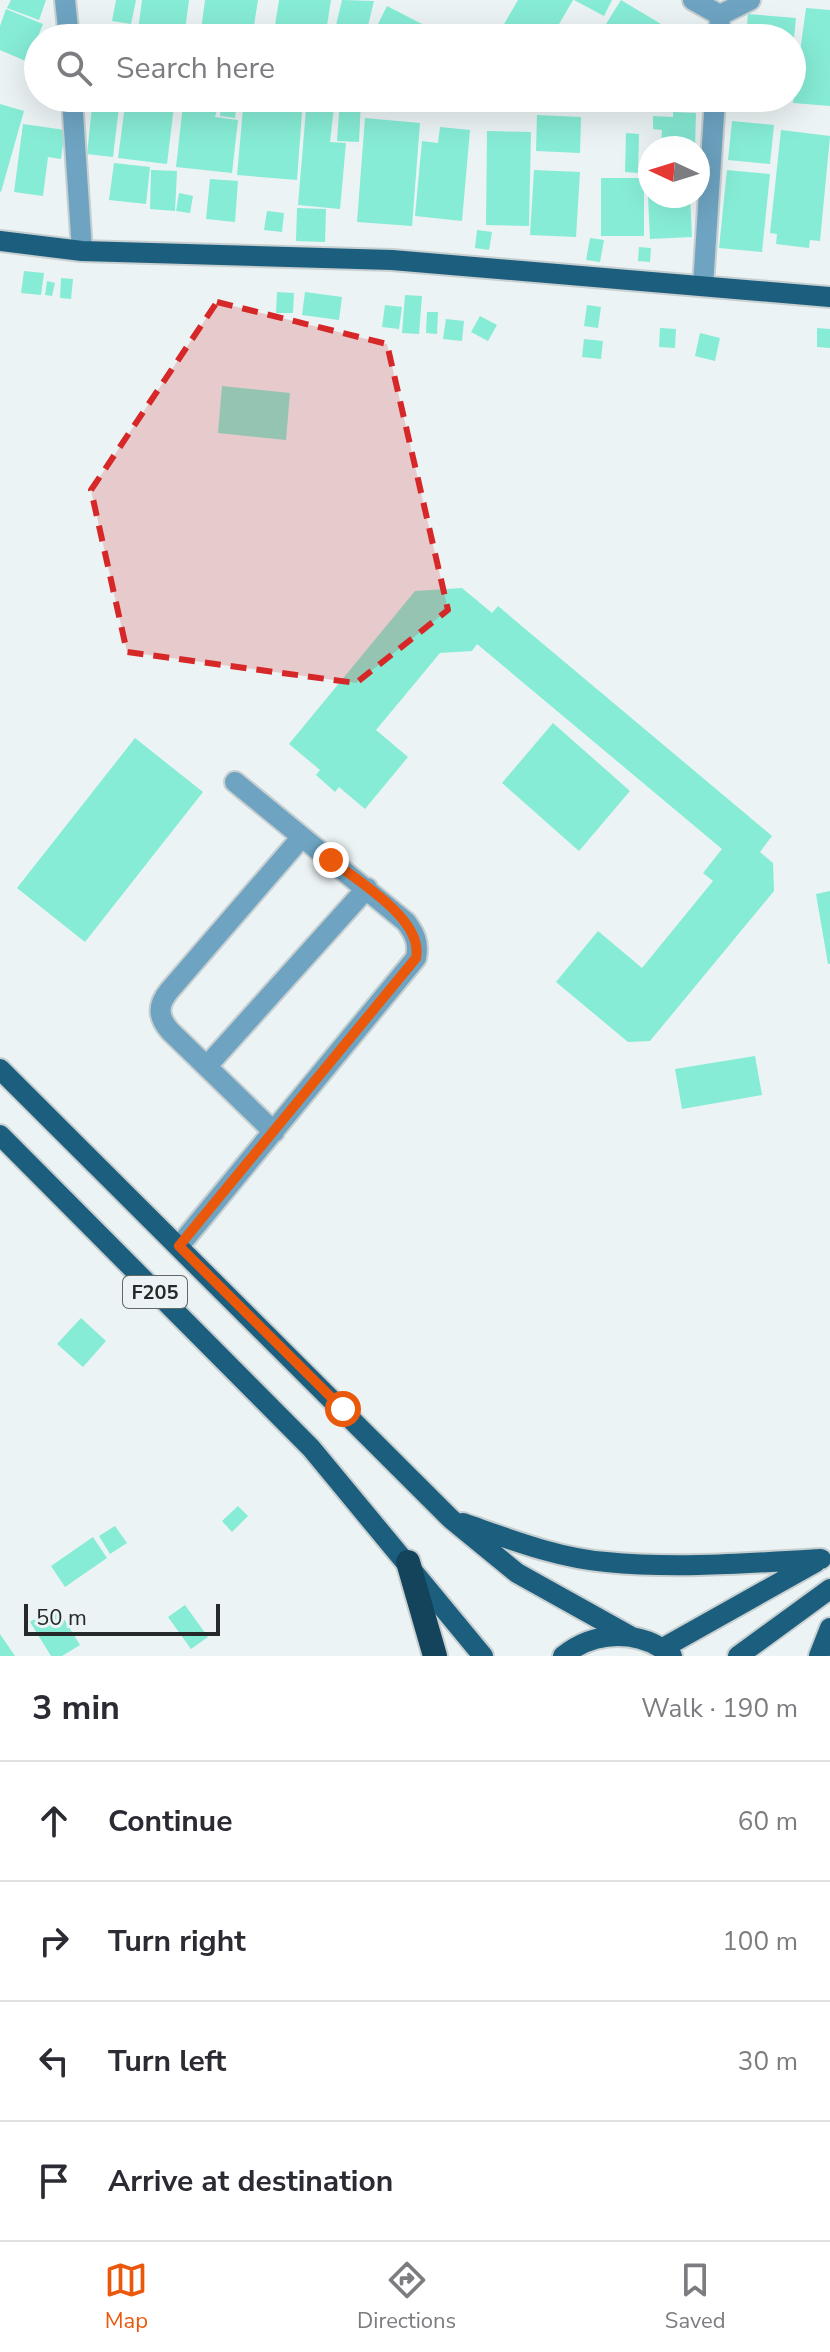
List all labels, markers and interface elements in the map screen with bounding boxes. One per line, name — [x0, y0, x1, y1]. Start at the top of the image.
search box — [24, 24, 806, 112]
icon: search — [52, 46, 96, 90]
text: Search here — [116, 48, 275, 89]
north arrow — [638, 136, 710, 208]
route end — [313, 842, 349, 878]
road number: F205 — [123, 1276, 187, 1308]
route start — [325, 1391, 361, 1427]
scale bar — [24, 1600, 220, 1636]
text: 50 m — [36, 1603, 87, 1633]
text: 3 min — [32, 1685, 120, 1731]
text: Walk · 190 m — [641, 1691, 798, 1726]
icon: ahead — [32, 1799, 76, 1843]
text: Continue — [108, 1801, 233, 1842]
text: 60 m — [738, 1804, 798, 1839]
icon: right — [32, 1919, 76, 1963]
text: Turn right — [108, 1921, 246, 1962]
text: 100 m — [722, 1924, 798, 1959]
icon: left — [32, 2039, 76, 2083]
text: Turn left — [108, 2041, 226, 2082]
text: 30 m — [738, 2044, 798, 2079]
icon: arrive — [32, 2159, 76, 2203]
text: Arrive at destination — [108, 2161, 393, 2202]
tab: Map — [104, 2258, 148, 2336]
tab: Directions — [357, 2258, 456, 2336]
tab: Saved — [665, 2258, 726, 2336]

